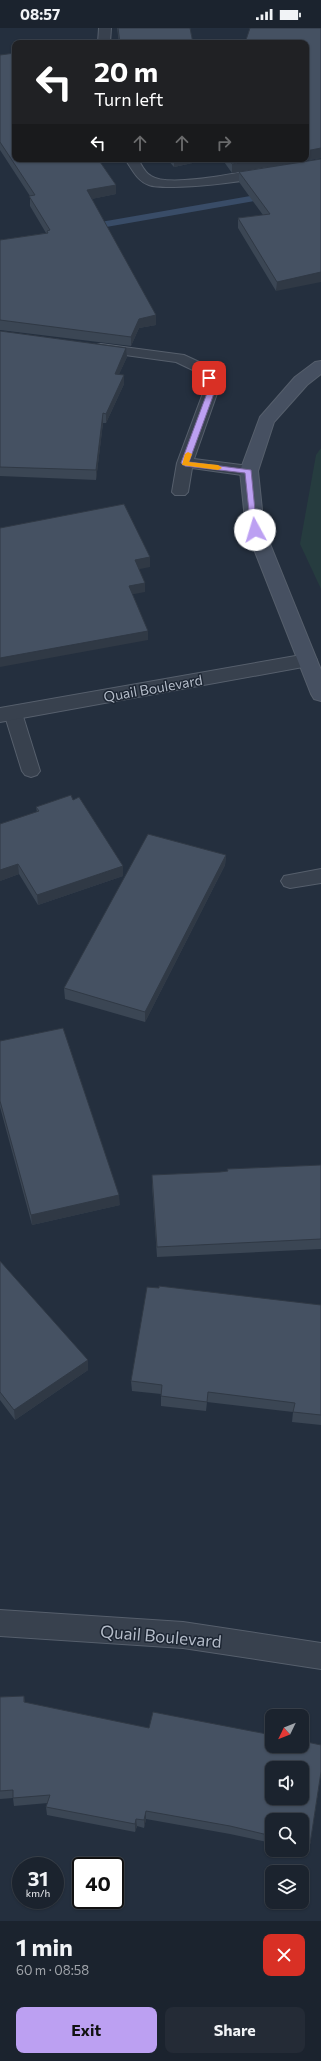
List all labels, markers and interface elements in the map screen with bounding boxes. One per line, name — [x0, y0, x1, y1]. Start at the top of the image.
text: 08:57 — [20, 5, 60, 23]
text: 20 m — [94, 54, 158, 88]
icon: left — [28, 56, 80, 108]
text: Turn left — [94, 88, 163, 110]
icon: left — [87, 132, 109, 154]
icon: ahead — [129, 132, 151, 154]
icon: ahead — [171, 132, 193, 154]
icon: right — [213, 132, 235, 154]
pin — [192, 361, 226, 395]
icon: arrive — [198, 367, 220, 389]
position arrow — [234, 509, 276, 551]
street label: Quail Boulevard — [102, 671, 204, 705]
street label: Quail Boulevard — [99, 1620, 223, 1652]
north arrow — [265, 1709, 309, 1753]
map controls — [265, 1709, 309, 1909]
button: sound — [265, 1761, 309, 1805]
button: search — [265, 1813, 309, 1857]
speed limit sign: 40 — [72, 1857, 124, 1909]
button: layers — [265, 1865, 309, 1909]
text: 31 — [28, 1866, 48, 1890]
text: km/h — [26, 1887, 50, 1899]
text: 1 min — [16, 1932, 73, 1961]
button: close — [263, 1934, 305, 1976]
text: 60 m · 08:58 — [16, 1962, 89, 1978]
button: Exit — [16, 2007, 157, 2053]
button: Share — [165, 2007, 305, 2053]

